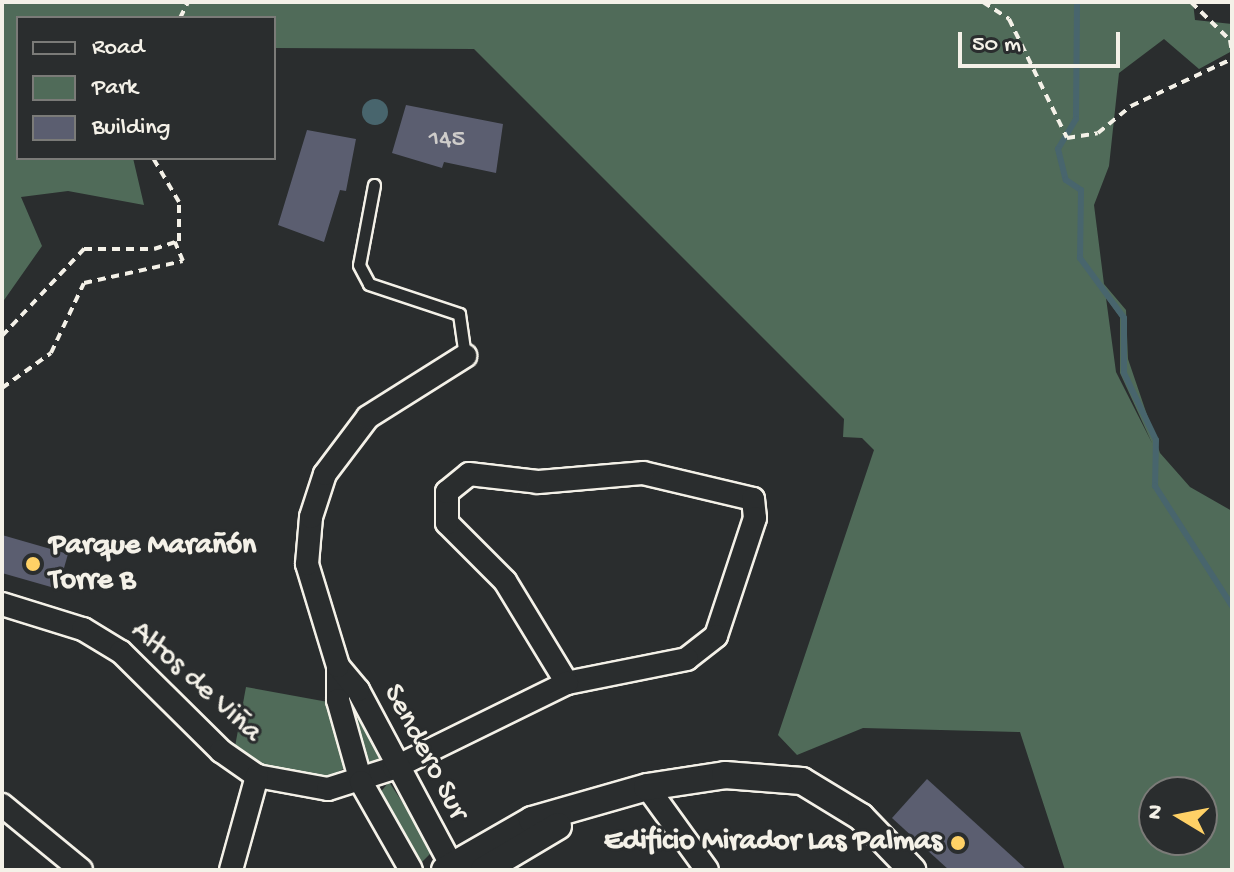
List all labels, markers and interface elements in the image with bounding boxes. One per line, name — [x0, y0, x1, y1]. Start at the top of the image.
legend — [16, 16, 276, 160]
scale bar — [962, 16, 1124, 66]
text: 50 m — [972, 31, 1021, 60]
text: Road — [92, 34, 144, 63]
text: Park — [92, 74, 138, 103]
text: Building — [92, 114, 170, 143]
house number: 145 — [429, 125, 465, 157]
place label: Parque Marañón Torre B — [49, 529, 256, 600]
marker: Parque Marañón Torre B — [24, 555, 42, 573]
street label: Altos de Viña — [122, 615, 268, 751]
street label: Sendero Sur — [373, 679, 475, 827]
north arrow — [1138, 776, 1218, 856]
text: N — [1142, 803, 1170, 822]
place label: Edificio Mirador Las Palmas — [604, 825, 942, 861]
marker: Edificio Mirador Las Palmas — [949, 834, 967, 852]

